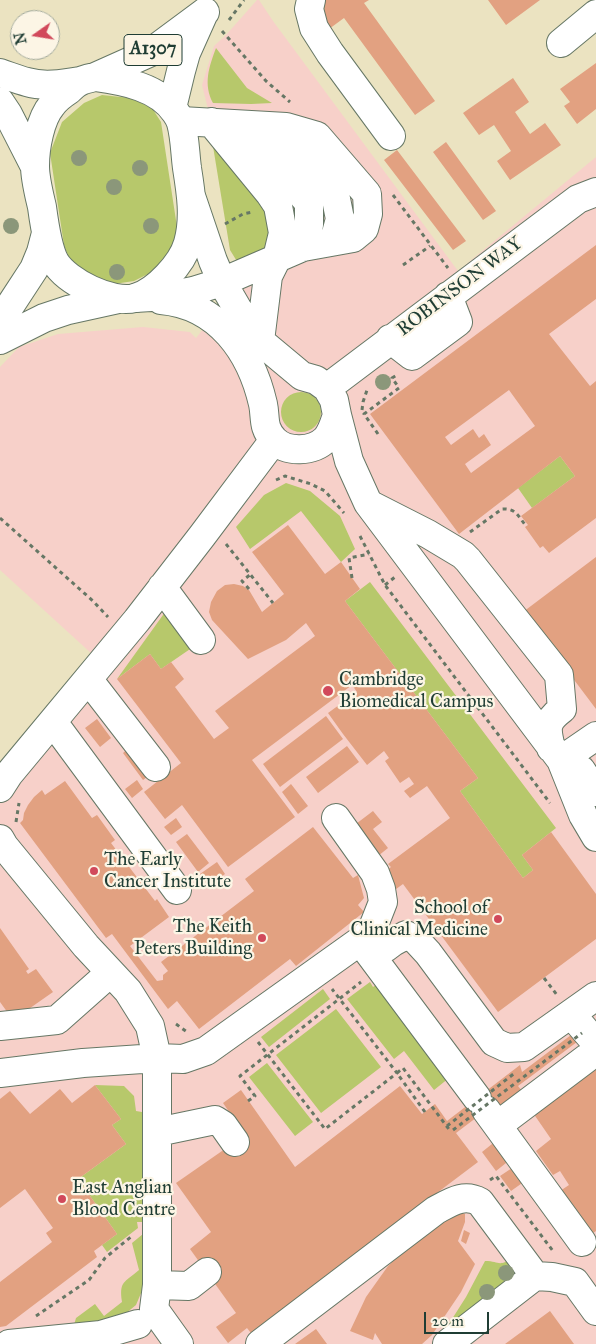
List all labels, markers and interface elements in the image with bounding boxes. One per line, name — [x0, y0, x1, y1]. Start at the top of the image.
north arrow — [10, 10, 60, 60]
text: N — [11, 31, 30, 46]
road number: A1307 — [124, 34, 182, 66]
street label: ROBINSON WAY — [393, 233, 527, 341]
place label: Cambridge Biomedical Campus — [339, 669, 494, 713]
marker: Cambridge Biomedical Campus — [321, 684, 335, 698]
place label: The Early Cancer Institute — [104, 849, 231, 893]
marker: The Early Cancer Institute — [88, 865, 100, 877]
place label: School of Clinical Medicine — [351, 897, 488, 941]
marker: School of Clinical Medicine — [492, 913, 504, 925]
place label: The Keith Peters Building — [134, 916, 252, 960]
marker: The Keith Peters Building — [256, 932, 268, 944]
place label: East Anglian Blood Centre — [72, 1177, 175, 1221]
marker: East Anglian Blood Centre — [56, 1193, 68, 1205]
scale bar — [426, 1302, 491, 1334]
text: 20 m — [432, 1312, 464, 1330]

